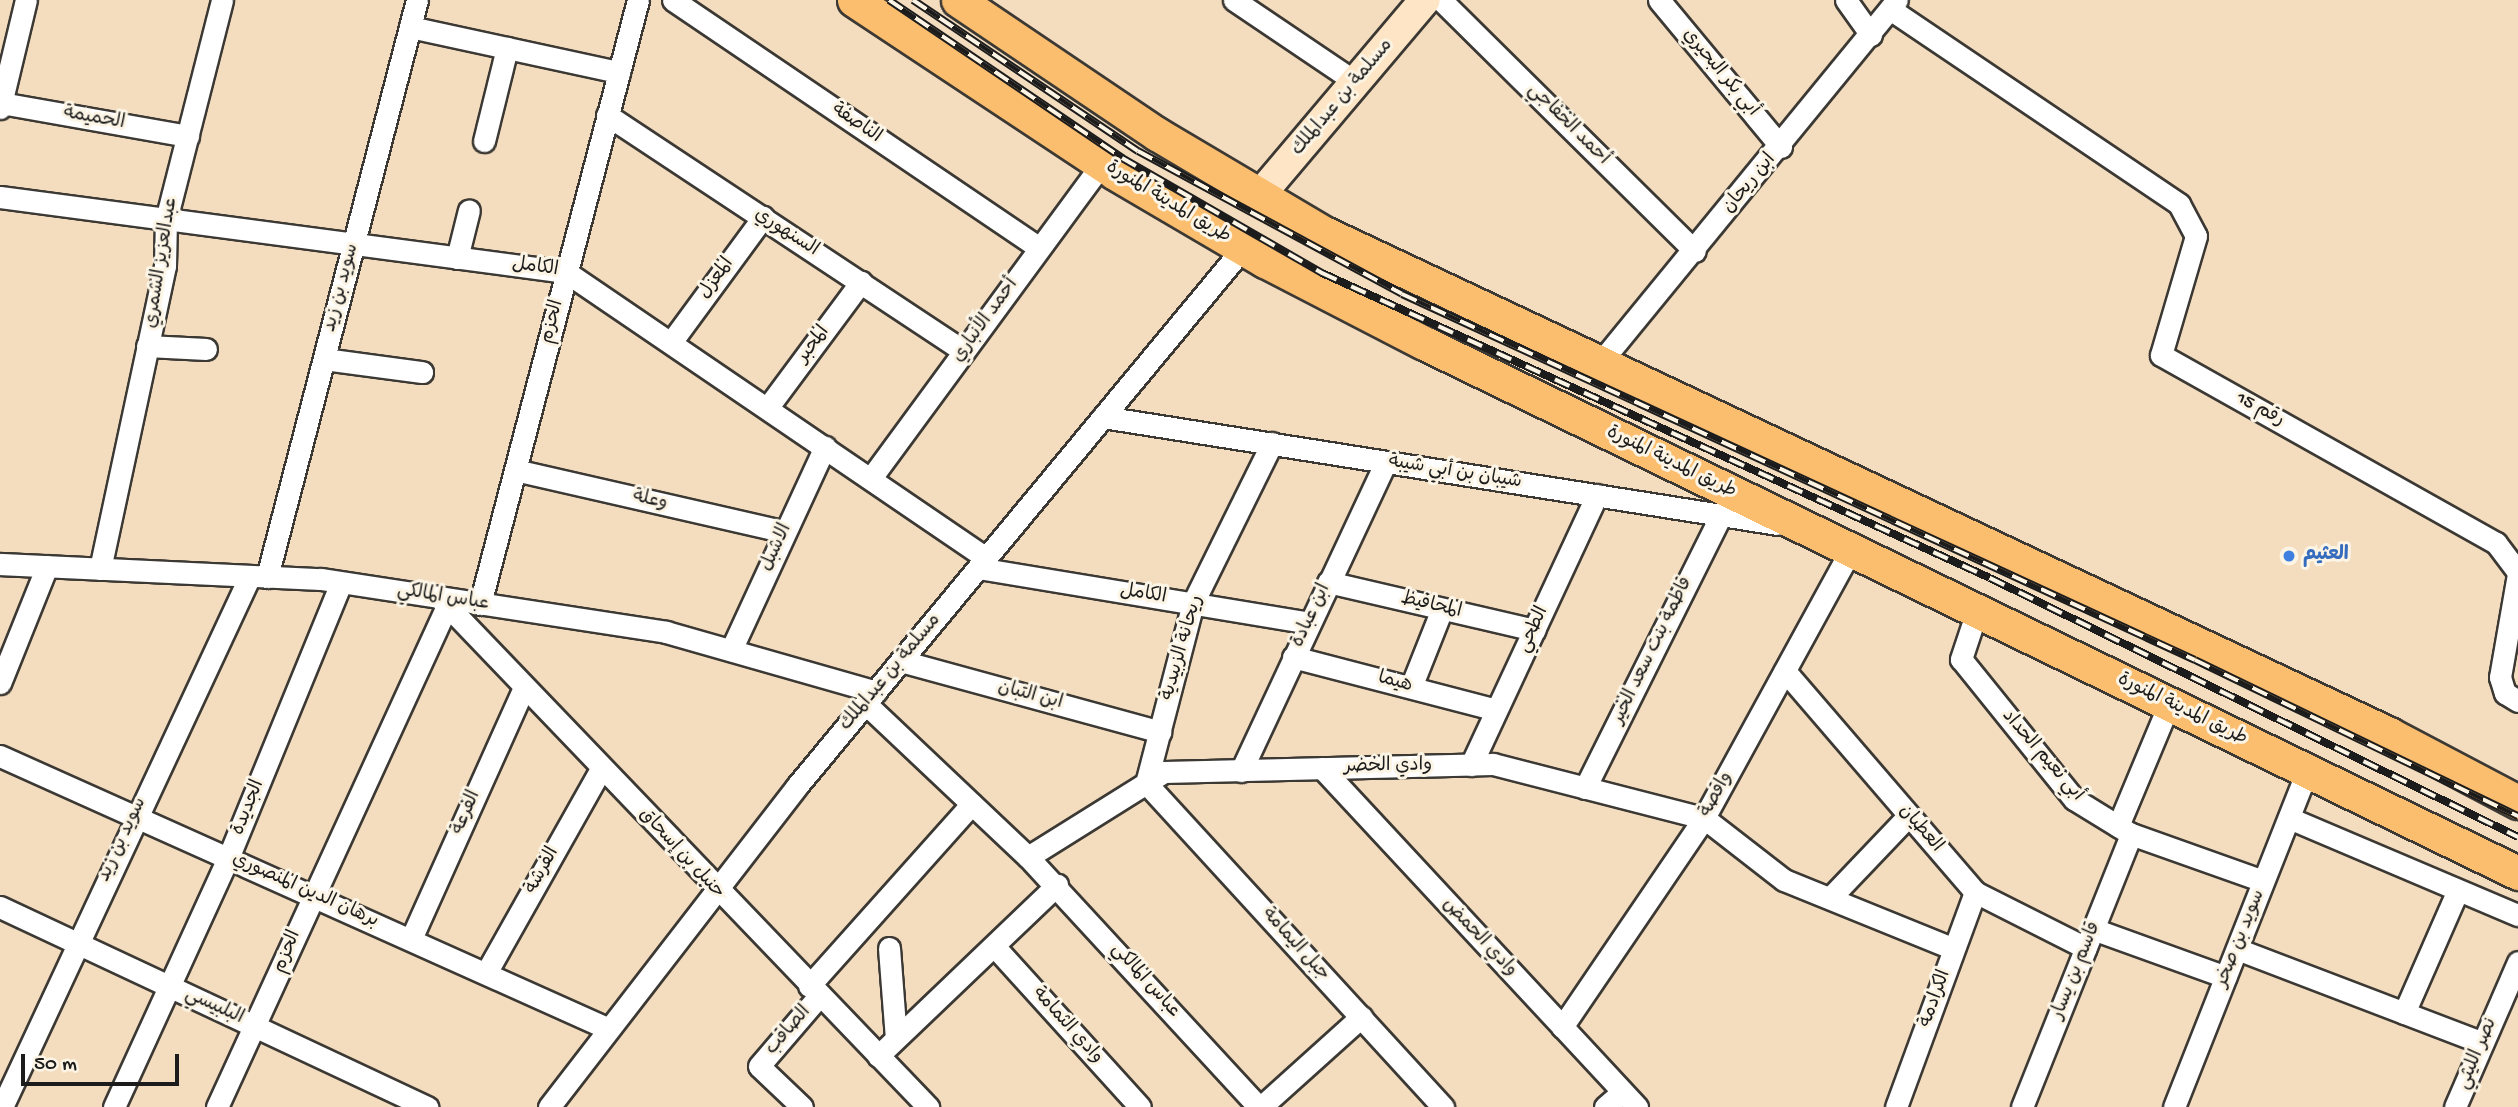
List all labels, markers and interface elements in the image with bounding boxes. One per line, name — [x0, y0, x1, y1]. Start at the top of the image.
street label: أبي بكر البحيري — [1677, 24, 1763, 122]
street label: مسلمة بن عبدالملك — [1287, 35, 1399, 161]
street label: أحمد الخفاجي — [1522, 79, 1614, 171]
street label: الناصفة — [827, 99, 885, 149]
street label: الحميمة — [61, 102, 127, 136]
street label: ابن ريحان — [1718, 149, 1782, 219]
street label: طريق المدينة المنورة — [1101, 157, 1235, 249]
street label: عبدالعزيز الشمري — [140, 196, 184, 330]
street label: السنهوري — [749, 204, 823, 262]
street label: سويد بن زيد — [319, 241, 365, 335]
street label: الكامل — [510, 253, 560, 283]
street label: المعزل — [694, 254, 740, 304]
street label: أحمد الأنباري — [948, 275, 1024, 367]
street label: الحزم — [536, 298, 570, 346]
street label: المحبر — [793, 322, 835, 368]
street label: رقم 15 — [2232, 387, 2288, 433]
street label: طريق المدينة المنورة — [1602, 422, 1740, 504]
street label: شيبان بن أبي شيبة — [1387, 451, 1523, 495]
street label: وعلة — [630, 486, 670, 516]
street label: الاشبل — [756, 521, 798, 575]
place label: العثيم — [2303, 545, 2349, 567]
marker: العثيم — [2281, 548, 2297, 564]
street label: فاطمة بنت سعد الخير — [1607, 574, 1699, 728]
street label: عباس المالكي — [395, 579, 491, 617]
street label: الكامل — [1118, 580, 1168, 610]
street label: ابن عبادة — [1287, 581, 1337, 651]
street label: المحافيظ — [1398, 588, 1464, 624]
street label: ريحانة الزبيدية — [1157, 593, 1209, 703]
street label: الطحي — [1513, 603, 1555, 657]
street label: مسلمة بن عبدالملك — [835, 610, 947, 736]
street label: هيما — [1375, 667, 1415, 699]
street label: طريق المدينة المنورة — [2113, 669, 2251, 751]
street label: ابن التبان — [995, 676, 1065, 716]
street label: أبي نعيم الحداد — [1996, 706, 2088, 806]
street label: وادي الخضر — [1344, 755, 1432, 779]
street label: واقصة — [1695, 768, 1739, 822]
street label: الجديدة — [228, 777, 270, 839]
street label: الفرعة — [447, 788, 487, 838]
street label: سويد بن زيد — [94, 794, 152, 886]
street label: العطيان — [1893, 800, 1947, 858]
street label: حنبل بن إسحاق — [633, 804, 729, 904]
street label: الفرشة — [521, 844, 565, 898]
street label: برهان الدين المنصوري — [228, 848, 382, 934]
street label: سويد بن صخر — [2211, 887, 2271, 991]
street label: وادي الحمض — [1437, 894, 1521, 982]
street label: جبل اليمامة — [1256, 904, 1334, 986]
street label: قاسم بن يسار — [2047, 919, 2107, 1023]
street label: الحزم — [269, 927, 307, 977]
street label: عباس المالكي — [1106, 939, 1184, 1023]
street label: الكرادمة — [1915, 967, 1957, 1031]
street label: وادي الثمامة — [1027, 983, 1107, 1069]
street label: البلبيسي — [181, 984, 247, 1030]
street label: الصاقب — [761, 1002, 817, 1060]
street label: نصر الليثي — [2453, 1015, 2503, 1093]
scale bar — [24, 1040, 182, 1084]
text: 50 m — [34, 1053, 77, 1078]

